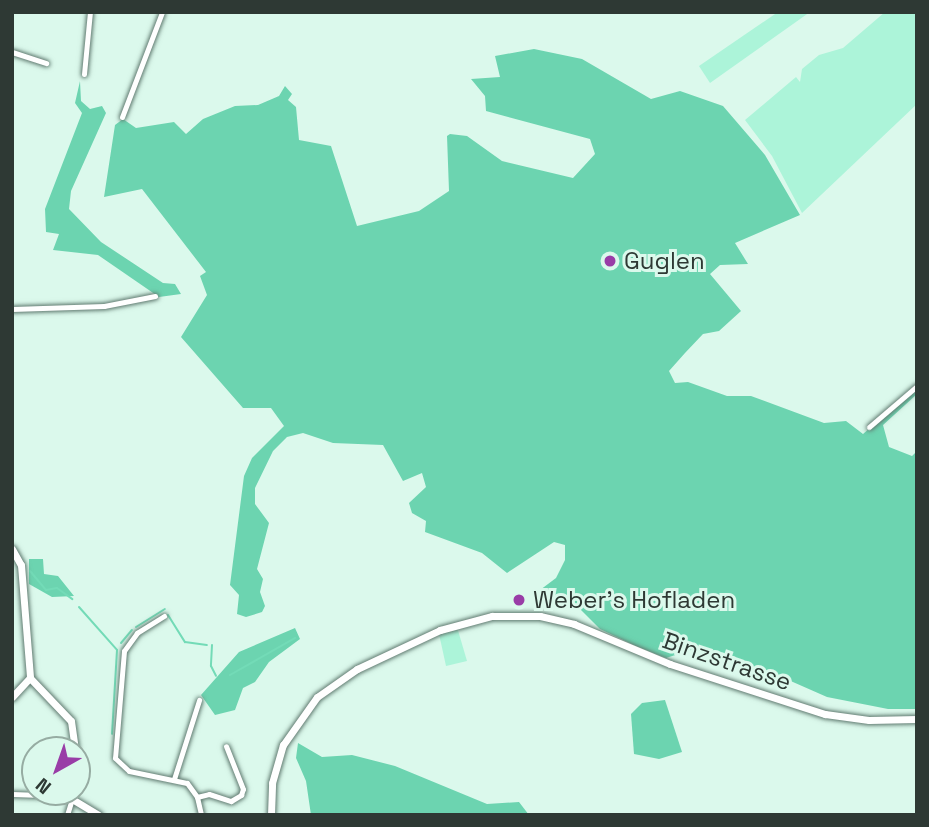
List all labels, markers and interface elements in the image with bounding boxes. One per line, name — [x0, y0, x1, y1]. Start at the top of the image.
place label: Guglen — [624, 247, 705, 275]
marker: Guglen — [602, 253, 618, 269]
place label: Weber's Hofladen — [533, 586, 735, 614]
marker: Weber's Hofladen — [511, 592, 527, 608]
street label: Binzstrasse — [659, 626, 795, 696]
north arrow — [21, 736, 91, 806]
text: N — [31, 772, 56, 800]

